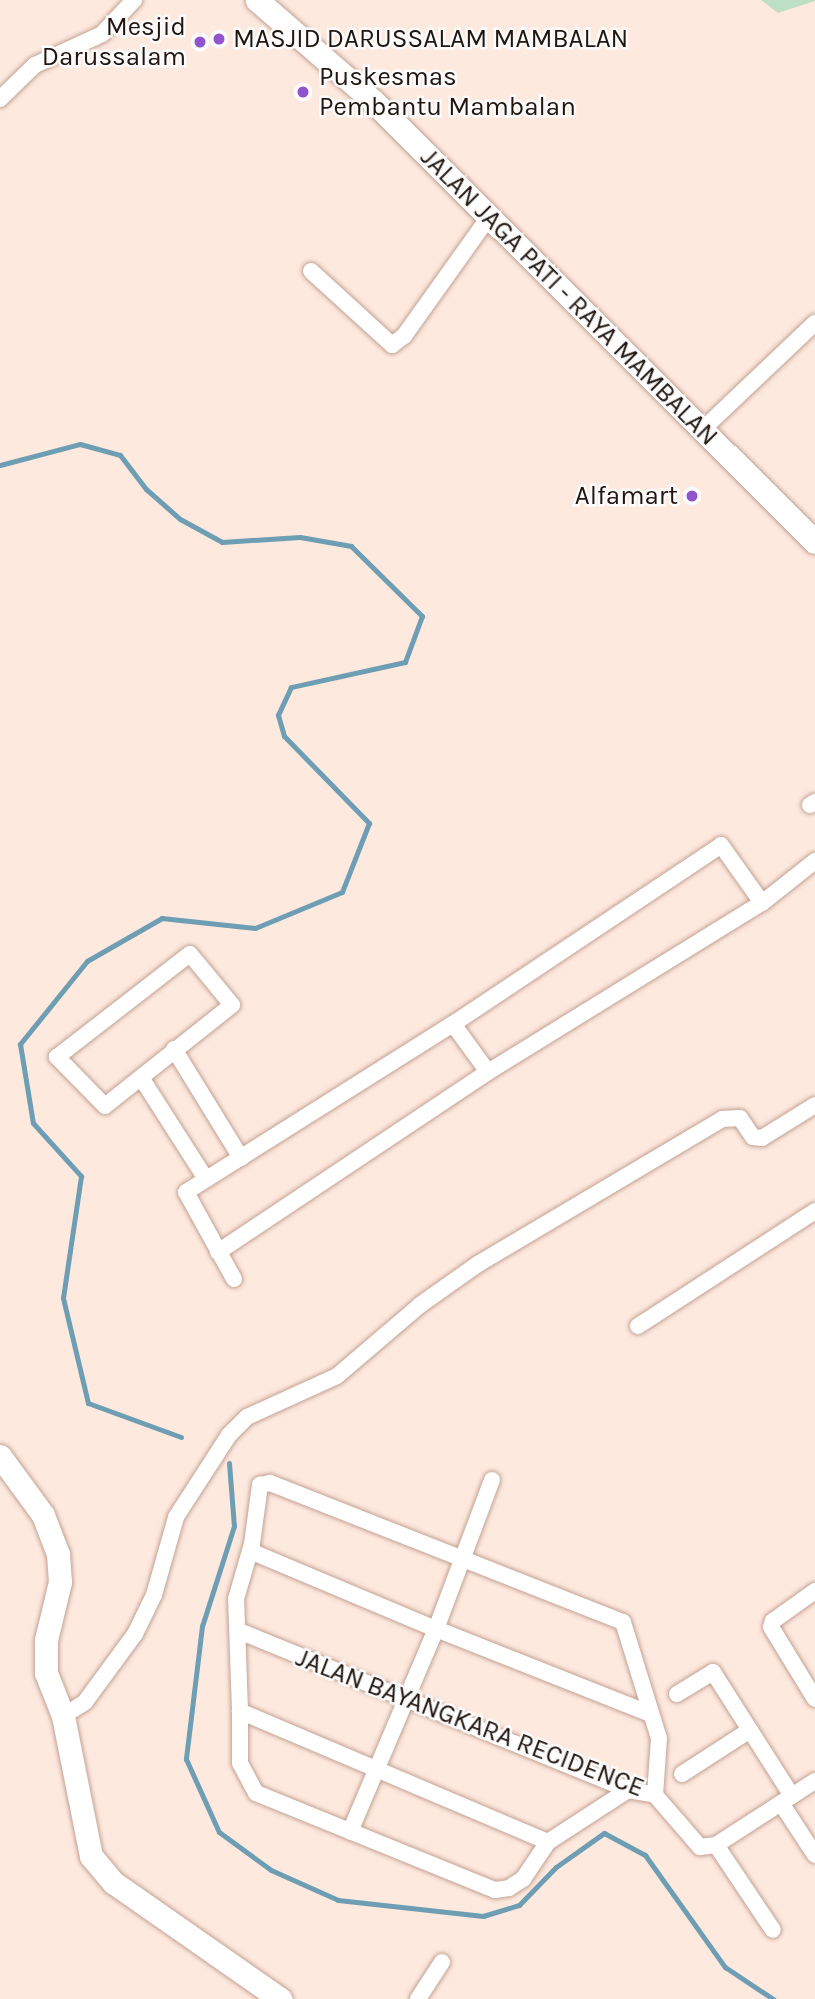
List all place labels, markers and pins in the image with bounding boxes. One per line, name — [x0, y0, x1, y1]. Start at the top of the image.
place label: Mesjid Darussalam — [42, 11, 186, 72]
place label: MASJID DARUSSALAM MAMBALAN — [233, 23, 628, 55]
marker: MASJID DARUSSALAM MAMBALAN — [211, 31, 227, 47]
marker: Mesjid Darussalam — [192, 34, 208, 50]
place label: Puskesmas Pembantu Mambalan — [319, 61, 576, 122]
marker: Puskesmas Pembantu Mambalan — [293, 82, 313, 102]
place label: Alfamart — [575, 480, 678, 512]
marker: Alfamart — [684, 488, 700, 504]

